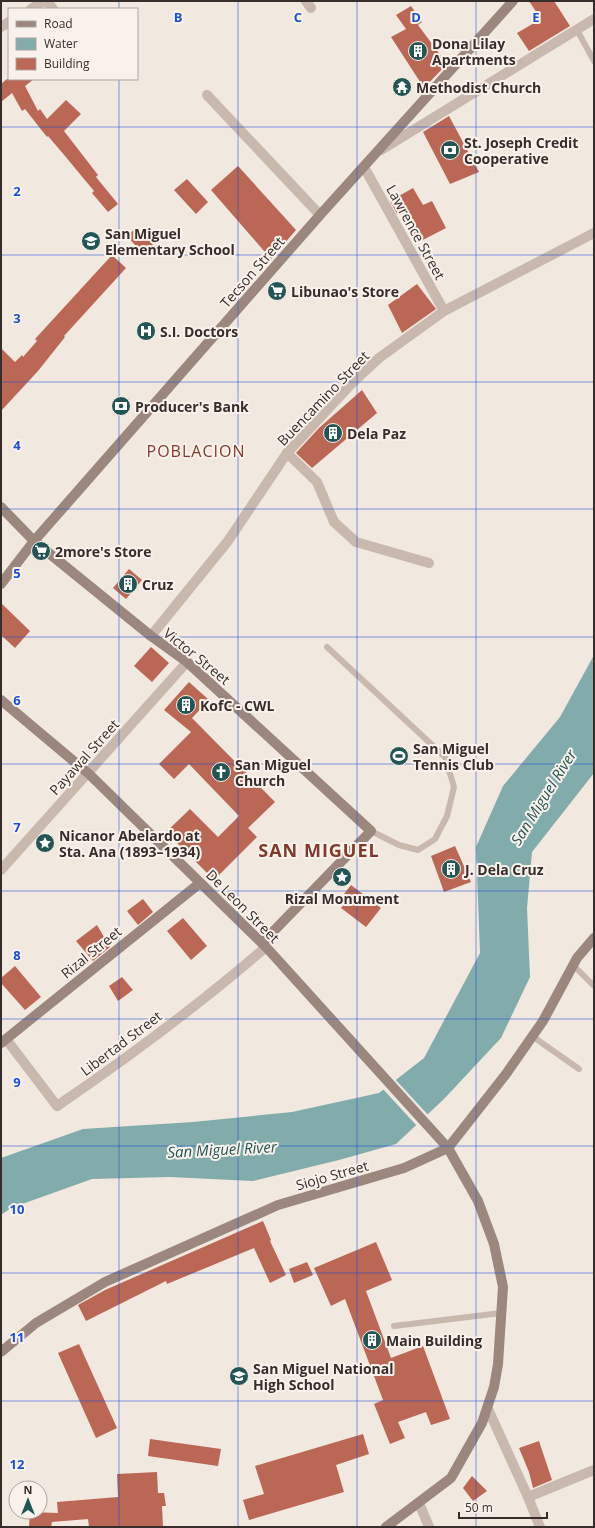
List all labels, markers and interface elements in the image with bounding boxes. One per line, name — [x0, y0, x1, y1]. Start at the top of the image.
legend — [8, 8, 138, 80]
text: B — [174, 8, 183, 26]
text: C — [294, 8, 302, 26]
text: D — [411, 8, 421, 26]
text: E — [532, 8, 540, 26]
text: Road — [44, 15, 73, 32]
place label: Dona Lilay Apartments — [432, 34, 516, 69]
text: Water — [44, 35, 78, 52]
building icon: Dona Lilay Apartments — [407, 40, 429, 62]
text: Building — [44, 55, 90, 72]
temple icon: Methodist Church — [391, 76, 413, 98]
place label: Methodist Church — [416, 78, 541, 97]
place label: St. Joseph Credit Cooperative — [464, 133, 578, 168]
bank icon: St. Joseph Credit Cooperative — [439, 139, 461, 161]
street label: Lawrence Street — [382, 181, 450, 283]
text: 2 — [13, 182, 21, 200]
place label: San Miguel Elementary School — [105, 224, 235, 259]
school or university icon: San Miguel Elementary School — [80, 230, 102, 252]
street label: Tecson Street — [216, 232, 288, 312]
supermarket icon: Libunao's Store — [266, 280, 288, 302]
place label: Libunao's Store — [291, 282, 399, 301]
text: 3 — [13, 309, 21, 327]
hospital icon: S.I. Doctors — [135, 320, 157, 342]
place label: S.I. Doctors — [160, 322, 238, 341]
street label: Buencamino Street — [273, 347, 373, 449]
bank icon: Producer's Bank — [110, 395, 132, 417]
place label: Producer's Bank — [135, 397, 249, 416]
building icon: Dela Paz — [322, 422, 344, 444]
place label: Dela Paz — [347, 424, 406, 443]
text: 4 — [13, 436, 21, 454]
district label: POBLACION — [147, 440, 245, 462]
supermarket icon: 2more's Store — [30, 540, 52, 562]
place label: 2more's Store — [55, 542, 151, 561]
text: 5 — [13, 564, 21, 582]
building icon: Cruz — [117, 573, 139, 595]
place label: Cruz — [142, 575, 173, 594]
street label: Victor Street — [160, 623, 234, 689]
text: 6 — [13, 691, 21, 709]
building icon: KofC - CWL — [175, 694, 197, 716]
place label: KofC - CWL — [200, 696, 275, 715]
street label: Payawal Street — [45, 715, 123, 799]
place label: San Miguel Tennis Club — [413, 739, 494, 774]
sports icon: San Miguel Tennis Club — [388, 745, 410, 767]
water label: San Miguel River — [506, 745, 581, 849]
place label: San Miguel Church — [235, 755, 311, 790]
church icon: San Miguel Church — [210, 761, 232, 783]
text: 7 — [13, 818, 21, 836]
place label: Nicanor Abelardo at Sta. Ana (1893–1934) — [59, 826, 201, 861]
place icon: Nicanor Abelardo at Sta. Ana (1893–1934) — [34, 832, 56, 854]
district label: SAN MIGUEL — [258, 838, 380, 862]
building icon: J. Dela Cruz — [440, 858, 462, 880]
place label: J. Dela Cruz — [463, 860, 544, 879]
street label: De Leon Street — [202, 865, 284, 947]
place icon: Rizal Monument — [331, 866, 353, 888]
place label: Rizal Monument — [285, 889, 399, 908]
street label: Rizal Street — [57, 922, 125, 982]
text: 8 — [13, 946, 21, 964]
street label: Libertad Street — [77, 1006, 165, 1080]
text: 9 — [13, 1073, 21, 1091]
water label: San Miguel River — [167, 1136, 278, 1162]
street label: Siojo Street — [294, 1156, 370, 1194]
text: 10 — [10, 1200, 24, 1218]
text: 11 — [10, 1328, 24, 1346]
building icon: Main Building — [361, 1329, 383, 1351]
place label: Main Building — [386, 1331, 482, 1350]
place label: San Miguel National High School — [253, 1359, 394, 1394]
school or university icon: San Miguel National High School — [228, 1365, 250, 1387]
text: 12 — [10, 1455, 25, 1473]
north arrow — [8, 1480, 48, 1520]
text: N — [24, 1482, 32, 1497]
scale bar — [459, 1494, 547, 1520]
text: 50 m — [465, 1499, 493, 1516]

